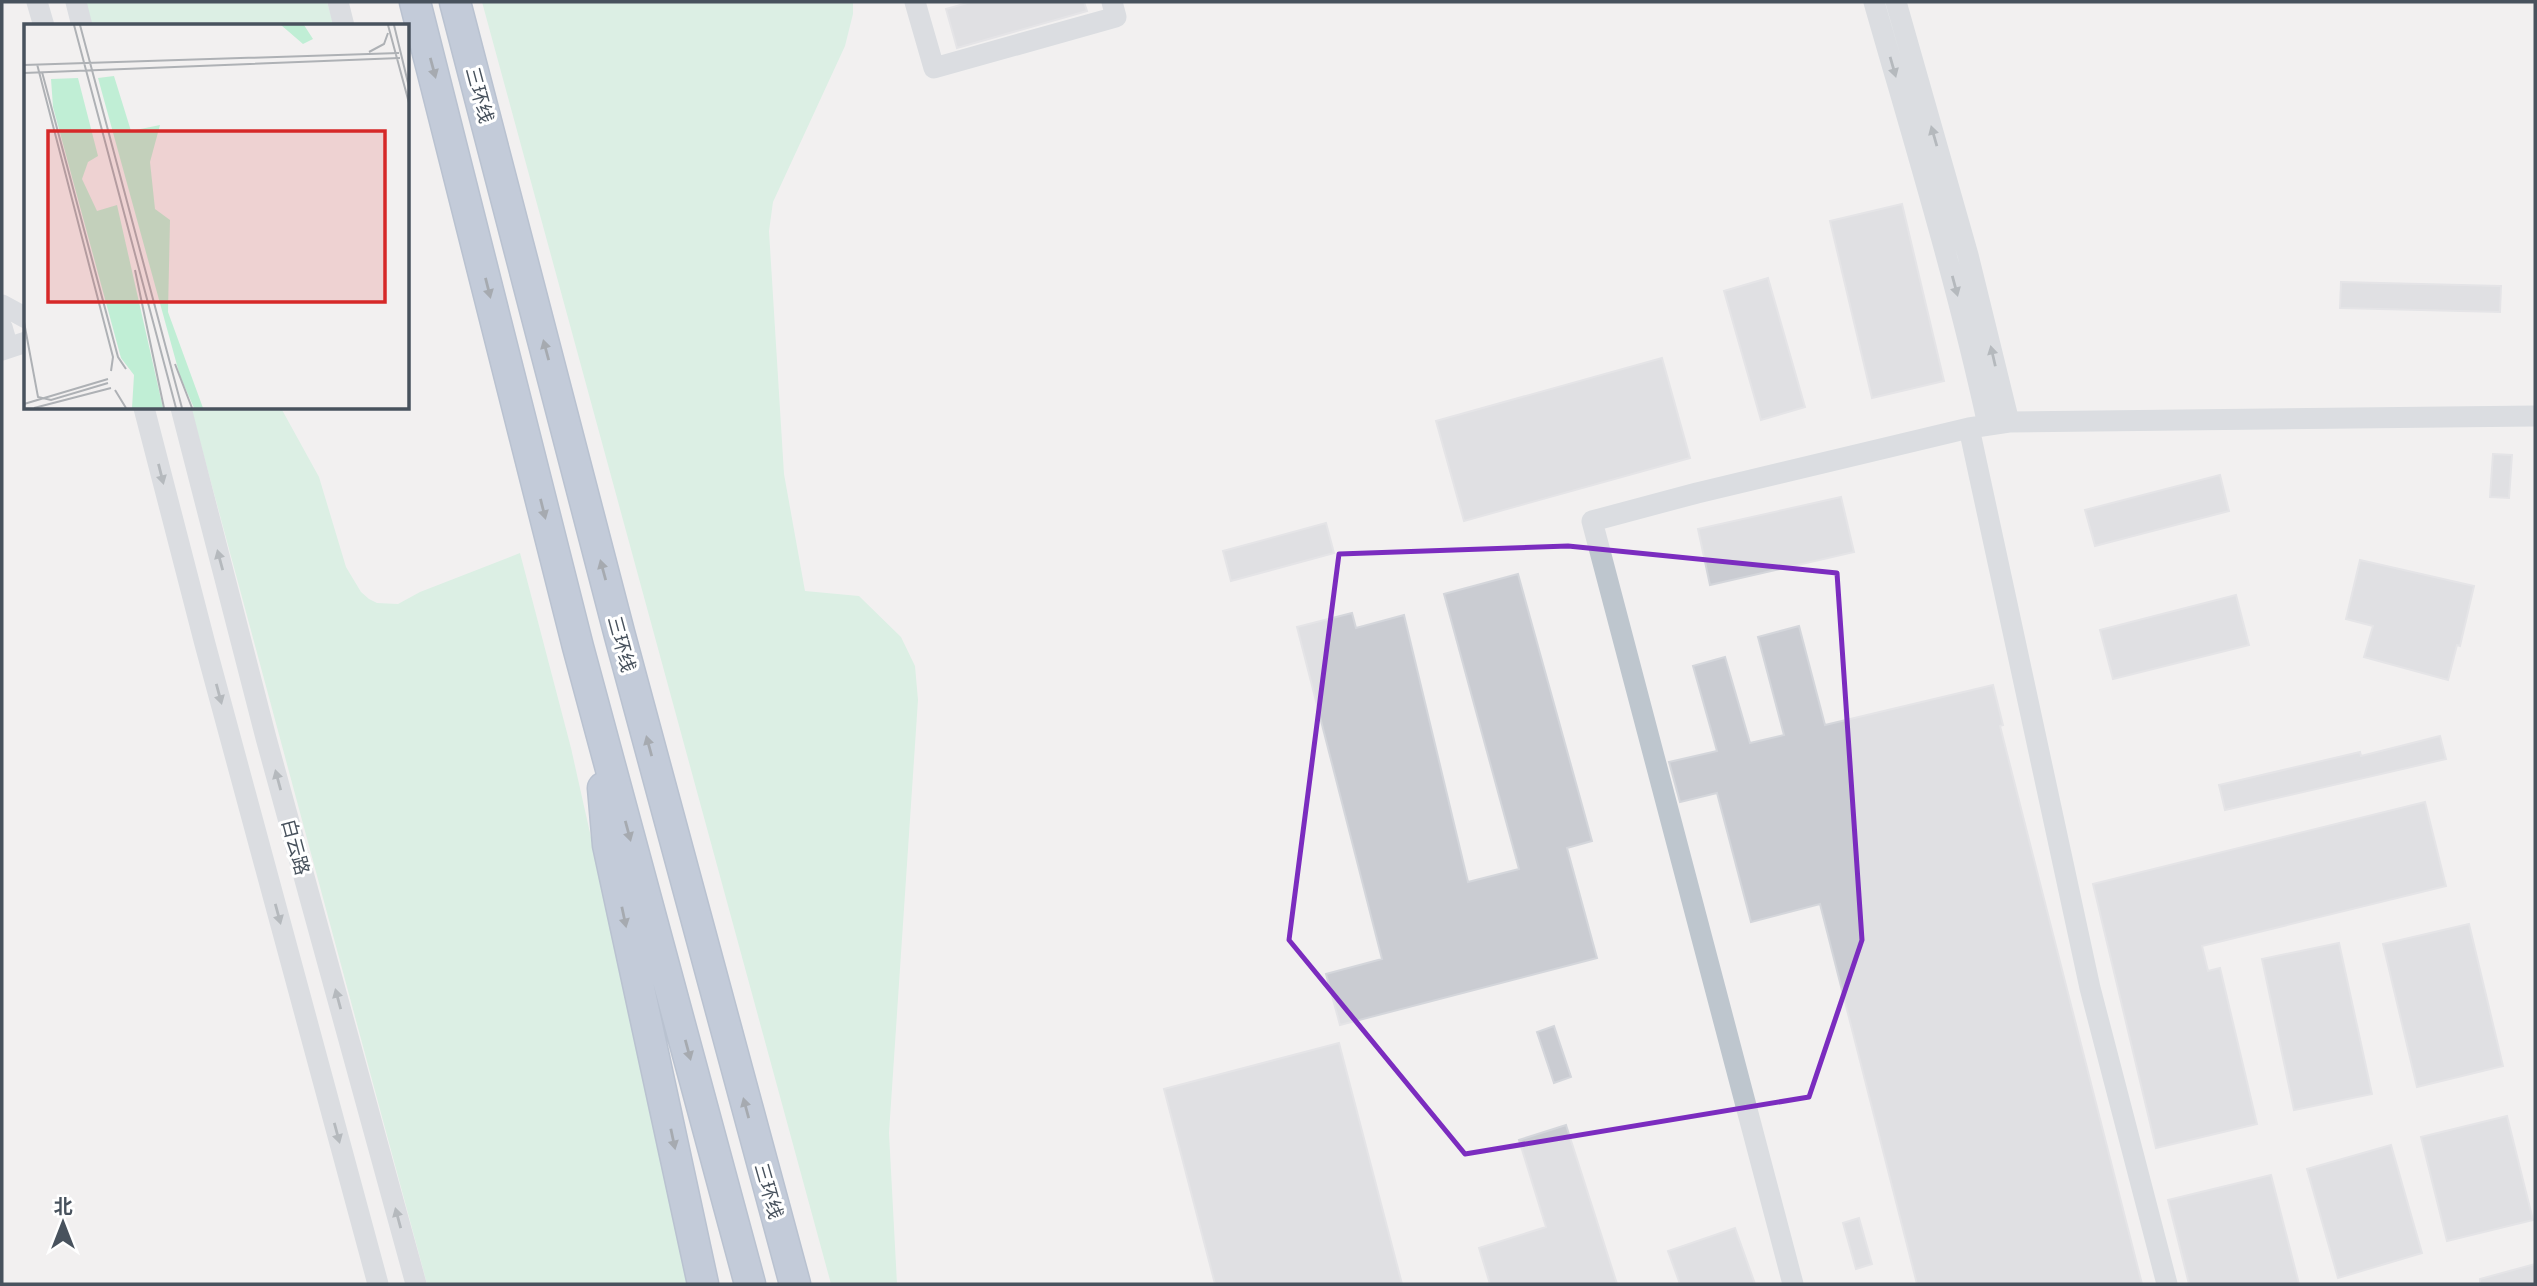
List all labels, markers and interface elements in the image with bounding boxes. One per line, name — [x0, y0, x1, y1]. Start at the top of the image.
inset map — [24, 24, 410, 410]
one-way arrow — [428, 57, 439, 79]
one-way arrow — [1888, 57, 1898, 78]
street label: 三环线 — [461, 65, 498, 126]
one-way arrow — [1928, 125, 1939, 147]
one-way arrow — [1950, 275, 1961, 297]
one-way arrow — [483, 277, 494, 299]
one-way arrow — [540, 339, 551, 361]
one-way arrow — [1987, 345, 1998, 367]
one-way arrow — [156, 463, 167, 485]
one-way arrow — [538, 498, 549, 520]
one-way arrow — [214, 548, 225, 570]
one-way arrow — [597, 559, 608, 581]
street label: 三环线 — [603, 614, 640, 675]
one-way arrow — [214, 684, 224, 705]
one-way arrow — [643, 735, 654, 757]
one-way arrow — [272, 769, 282, 790]
street label: 白云路 — [277, 817, 314, 878]
one-way arrow — [623, 820, 634, 842]
one-way arrow — [273, 903, 284, 925]
one-way arrow — [618, 906, 629, 928]
one-way arrow — [332, 988, 343, 1010]
one-way arrow — [683, 1040, 694, 1062]
one-way arrow — [740, 1097, 751, 1119]
one-way arrow — [332, 1122, 343, 1144]
one-way arrow — [667, 1128, 678, 1150]
street label: 三环线 — [750, 1161, 787, 1222]
north arrow — [28, 1188, 98, 1258]
text: 北 — [53, 1195, 73, 1218]
one-way arrow — [392, 1207, 403, 1229]

